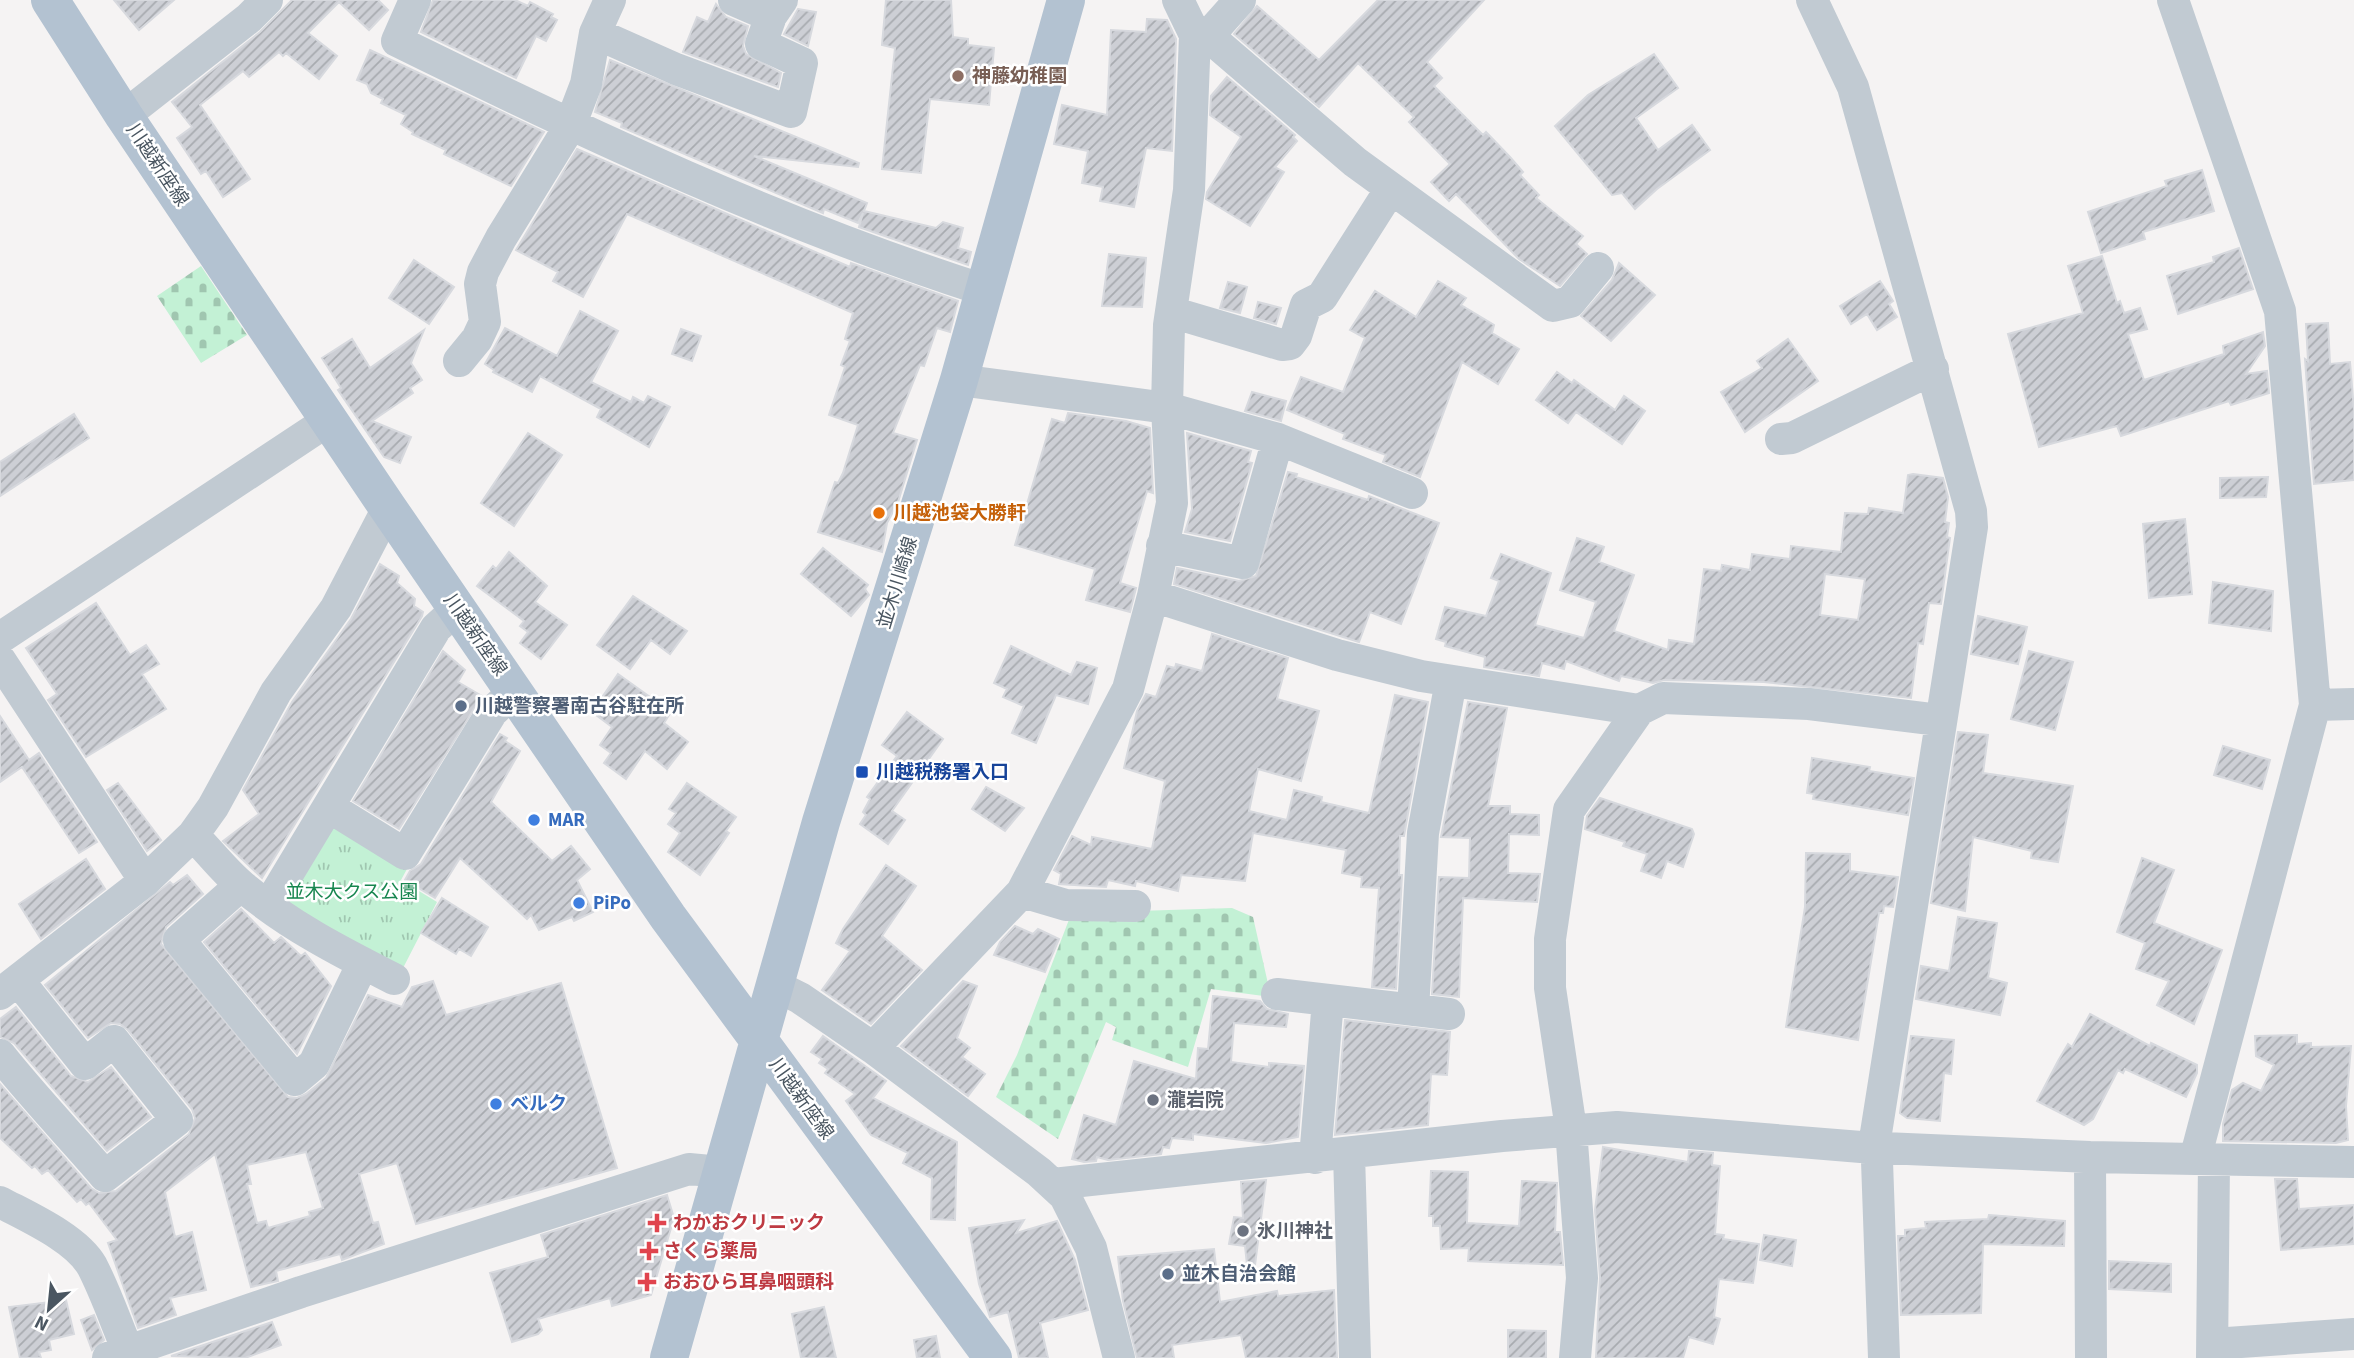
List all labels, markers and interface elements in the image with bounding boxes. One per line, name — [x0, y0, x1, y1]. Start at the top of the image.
place label: 神藤幼稚園 — [972, 63, 1067, 90]
marker: 神藤幼稚園 — [950, 68, 966, 84]
street label: 川越新座線 — [119, 118, 195, 212]
place label: 川越池袋大勝軒 — [893, 500, 1026, 527]
marker: 川越池袋大勝軒 — [871, 505, 887, 521]
street label: 並木川崎線 — [871, 534, 925, 632]
street label: 川越新座線 — [437, 588, 513, 682]
place label: 川越警察署南古谷駐在所 — [475, 693, 684, 720]
marker: 川越警察署南古谷駐在所 — [453, 698, 469, 714]
place label: 川越税務署入口 — [876, 759, 1009, 786]
marker: 川越税務署入口 — [854, 764, 870, 780]
place label: MAR — [548, 807, 585, 834]
marker: MAR — [526, 812, 542, 828]
park label: 並木大クス公園 — [286, 879, 418, 906]
place label: PiPo — [593, 890, 631, 917]
marker: PiPo — [571, 895, 587, 911]
street label: 川越新座線 — [762, 1053, 840, 1145]
place label: 瀧岩院 — [1167, 1087, 1224, 1114]
place label: ベルク — [510, 1091, 567, 1118]
marker: 瀧岩院 — [1145, 1092, 1161, 1108]
marker: ベルク — [488, 1096, 504, 1112]
place label: わかおクリニック — [673, 1210, 825, 1237]
marker: わかおクリニック — [647, 1213, 667, 1233]
place label: 氷川神社 — [1257, 1218, 1333, 1245]
marker: 氷川神社 — [1235, 1223, 1251, 1239]
place label: さくら薬局 — [663, 1238, 758, 1265]
marker: さくら薬局 — [641, 1243, 657, 1259]
place label: 並木自治会館 — [1182, 1261, 1296, 1288]
marker: 並木自治会館 — [1160, 1266, 1176, 1282]
place label: おおひら耳鼻咽頭科 — [663, 1269, 834, 1296]
marker: おおひら耳鼻咽頭科 — [637, 1272, 657, 1292]
north arrow — [14, 1274, 84, 1344]
text: N — [30, 1308, 54, 1338]

